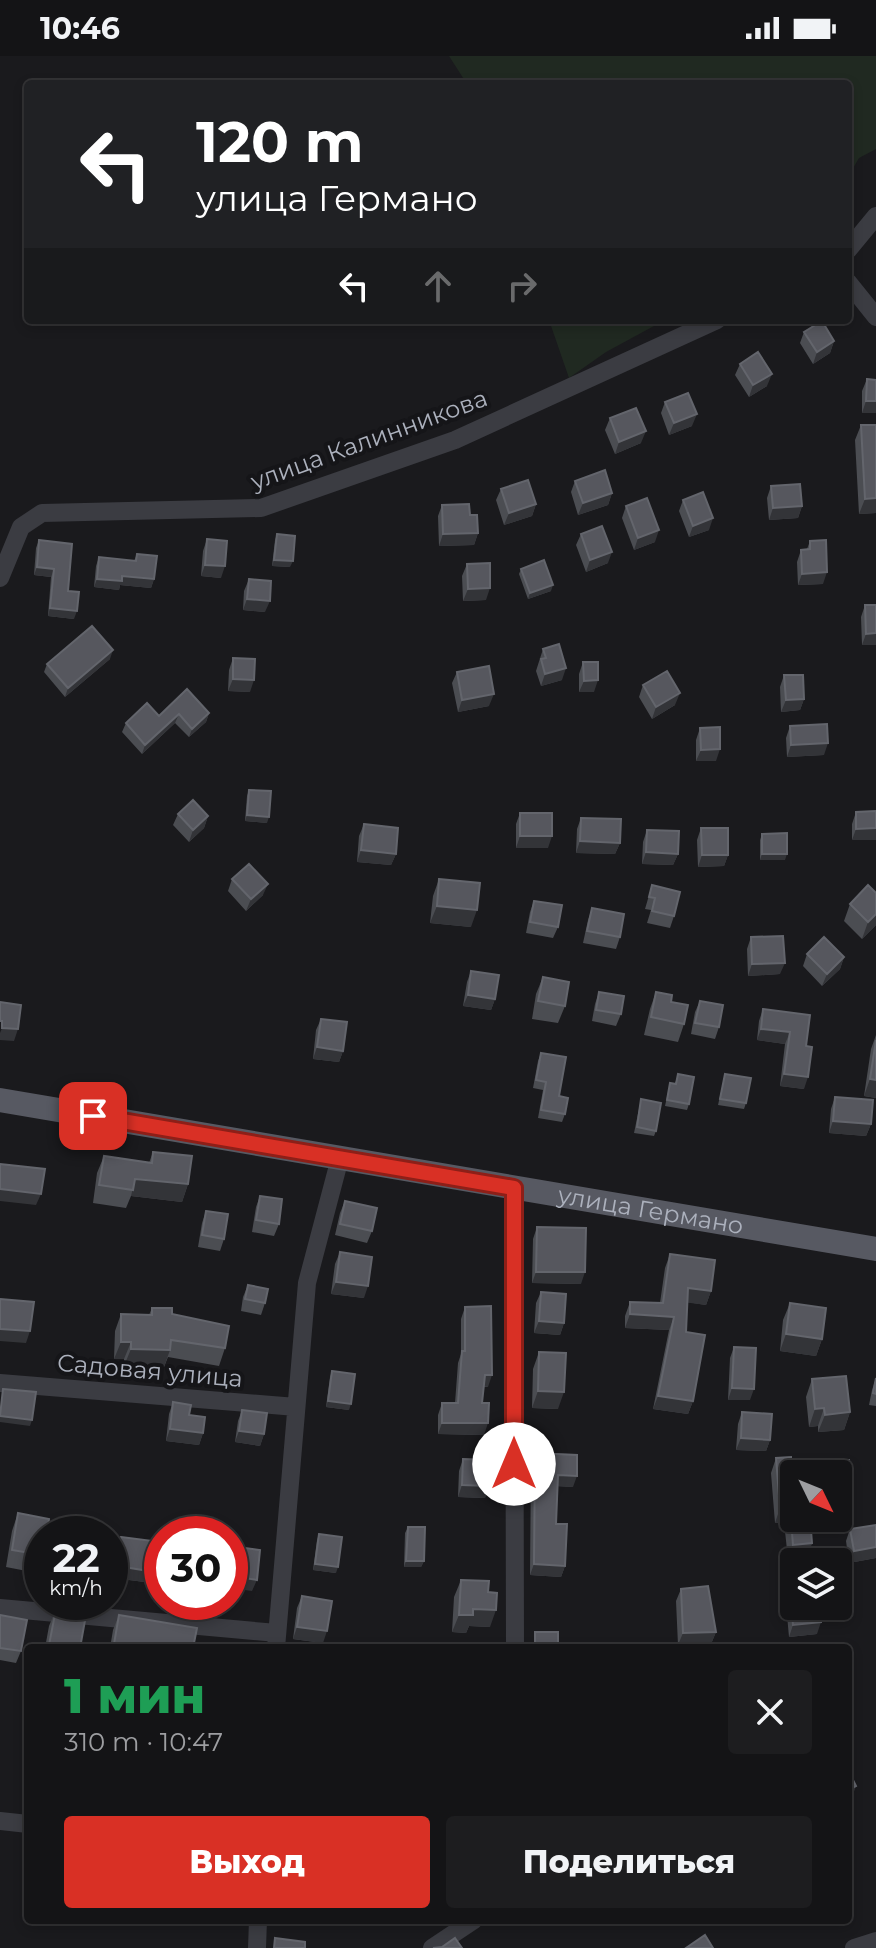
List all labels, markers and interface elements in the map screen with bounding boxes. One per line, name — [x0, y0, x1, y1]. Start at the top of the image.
text: 10:46 — [40, 10, 120, 47]
text: 120 m — [196, 108, 364, 176]
icon: left — [64, 112, 168, 216]
text: улица Германо — [196, 176, 478, 220]
icon: left — [332, 264, 376, 308]
icon: ahead — [416, 264, 460, 308]
icon: right — [500, 264, 544, 308]
street label: улица Калинникова — [246, 383, 491, 496]
pin — [59, 1082, 127, 1150]
icon: arrive — [71, 1094, 115, 1138]
street label: улица Германо — [555, 1180, 746, 1240]
street label: Садовая улица — [56, 1348, 244, 1393]
position arrow — [472, 1422, 556, 1506]
north arrow — [780, 1460, 852, 1532]
map controls — [780, 1460, 852, 1620]
speed limit sign: 30 — [144, 1516, 248, 1620]
text: 22 — [52, 1533, 100, 1582]
button: layers — [780, 1548, 852, 1620]
text: km/h — [49, 1576, 103, 1600]
text: 1 мин — [64, 1667, 205, 1725]
button: close — [728, 1670, 812, 1754]
text: 310 m · 10:47 — [64, 1726, 223, 1758]
button: Выход — [64, 1816, 430, 1908]
button: Поделиться — [446, 1816, 812, 1908]

